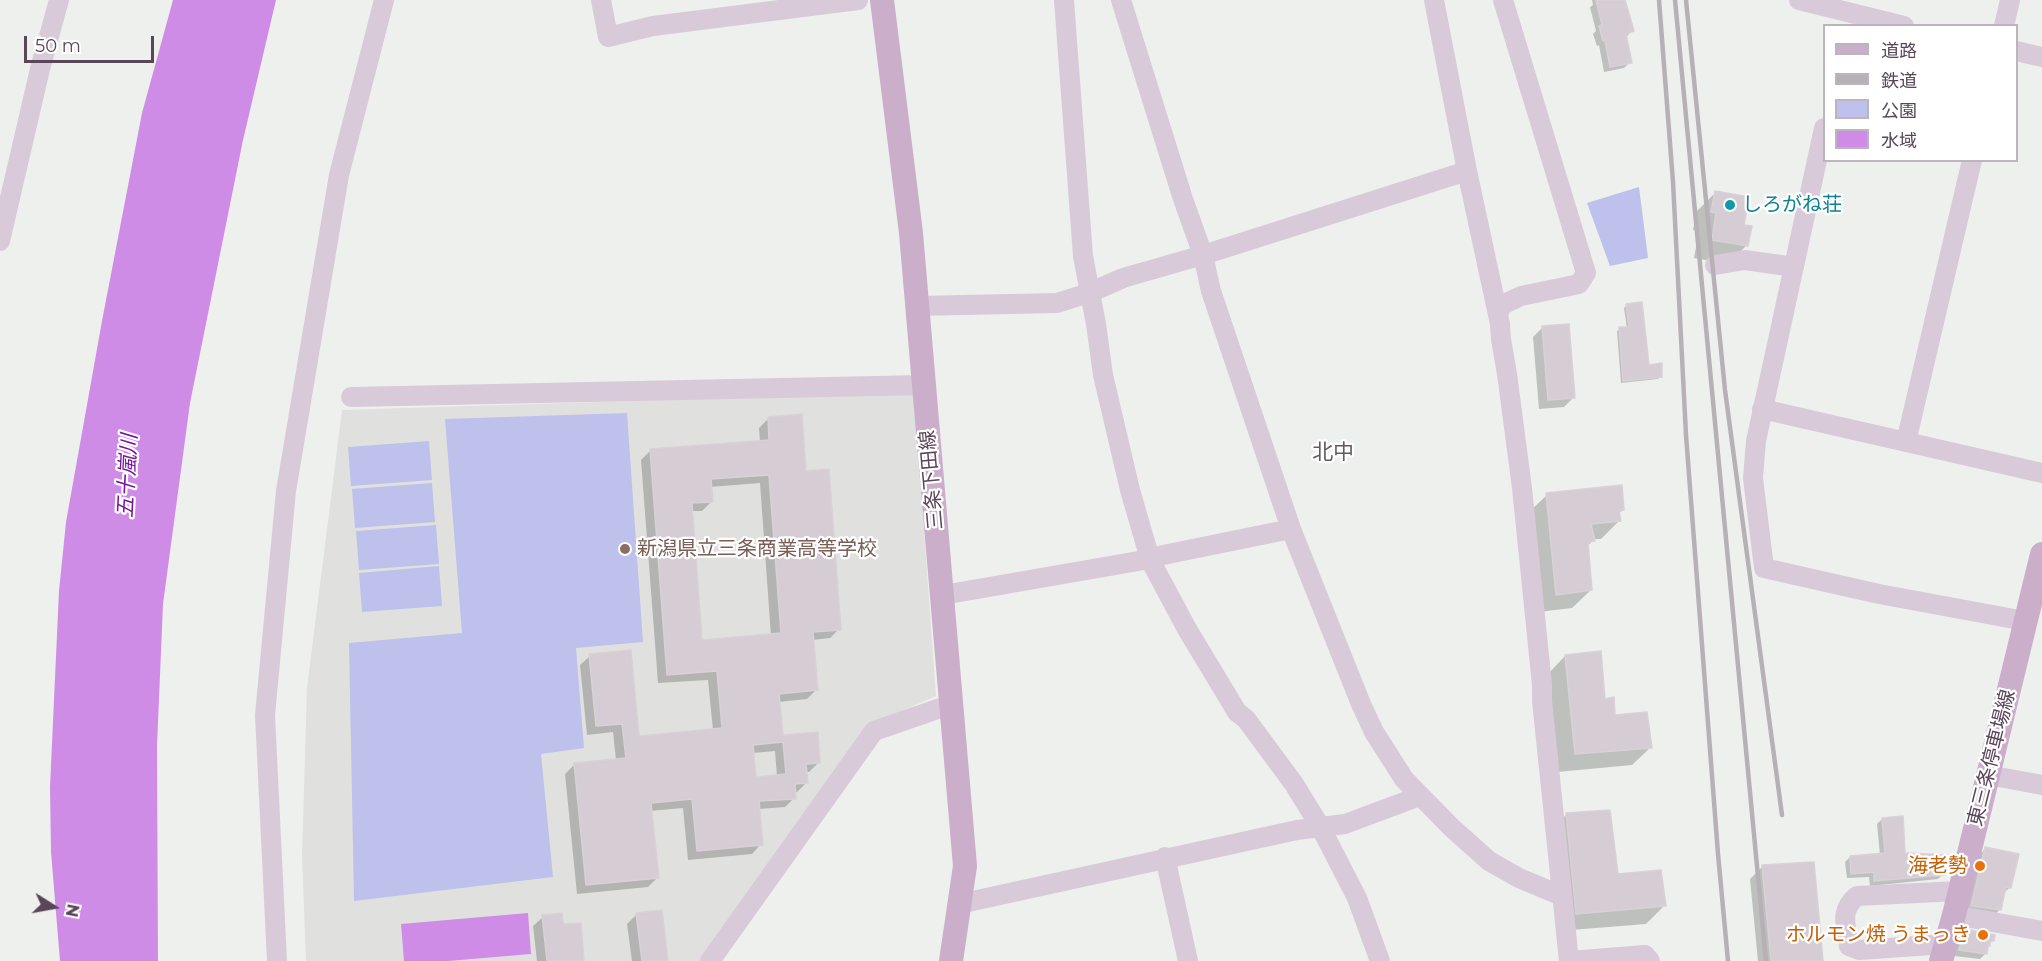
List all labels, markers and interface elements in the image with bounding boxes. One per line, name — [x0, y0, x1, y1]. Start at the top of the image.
scale bar — [27, 24, 158, 62]
legend — [1823, 24, 2018, 162]
text: 50 m — [35, 35, 81, 57]
text: 道路 — [1881, 40, 1917, 62]
text: 鉄道 — [1881, 70, 1917, 92]
text: 公園 — [1881, 100, 1917, 122]
text: 水域 — [1881, 130, 1917, 152]
place label: しろがね荘 — [1742, 193, 1842, 217]
marker: しろがね荘 — [1723, 198, 1737, 212]
street label: 三条下田線 — [916, 429, 948, 531]
water label: 五十嵐川 — [113, 433, 143, 519]
district label: 北中 — [1312, 440, 1354, 466]
place label: 新潟県立三条商業高等学校 — [637, 537, 877, 561]
marker: 新潟県立三条商業高等学校 — [618, 542, 632, 556]
street label: 東三条停車場線 — [1963, 687, 2021, 829]
place label: 海老勢 — [1908, 854, 1968, 878]
marker: 海老勢 — [1973, 859, 1987, 873]
north arrow — [24, 877, 84, 937]
text: N — [62, 902, 83, 919]
place label: ホルモン焼 うまっき — [1786, 923, 1971, 947]
marker: ホルモン焼 うまっき — [1976, 928, 1990, 942]

